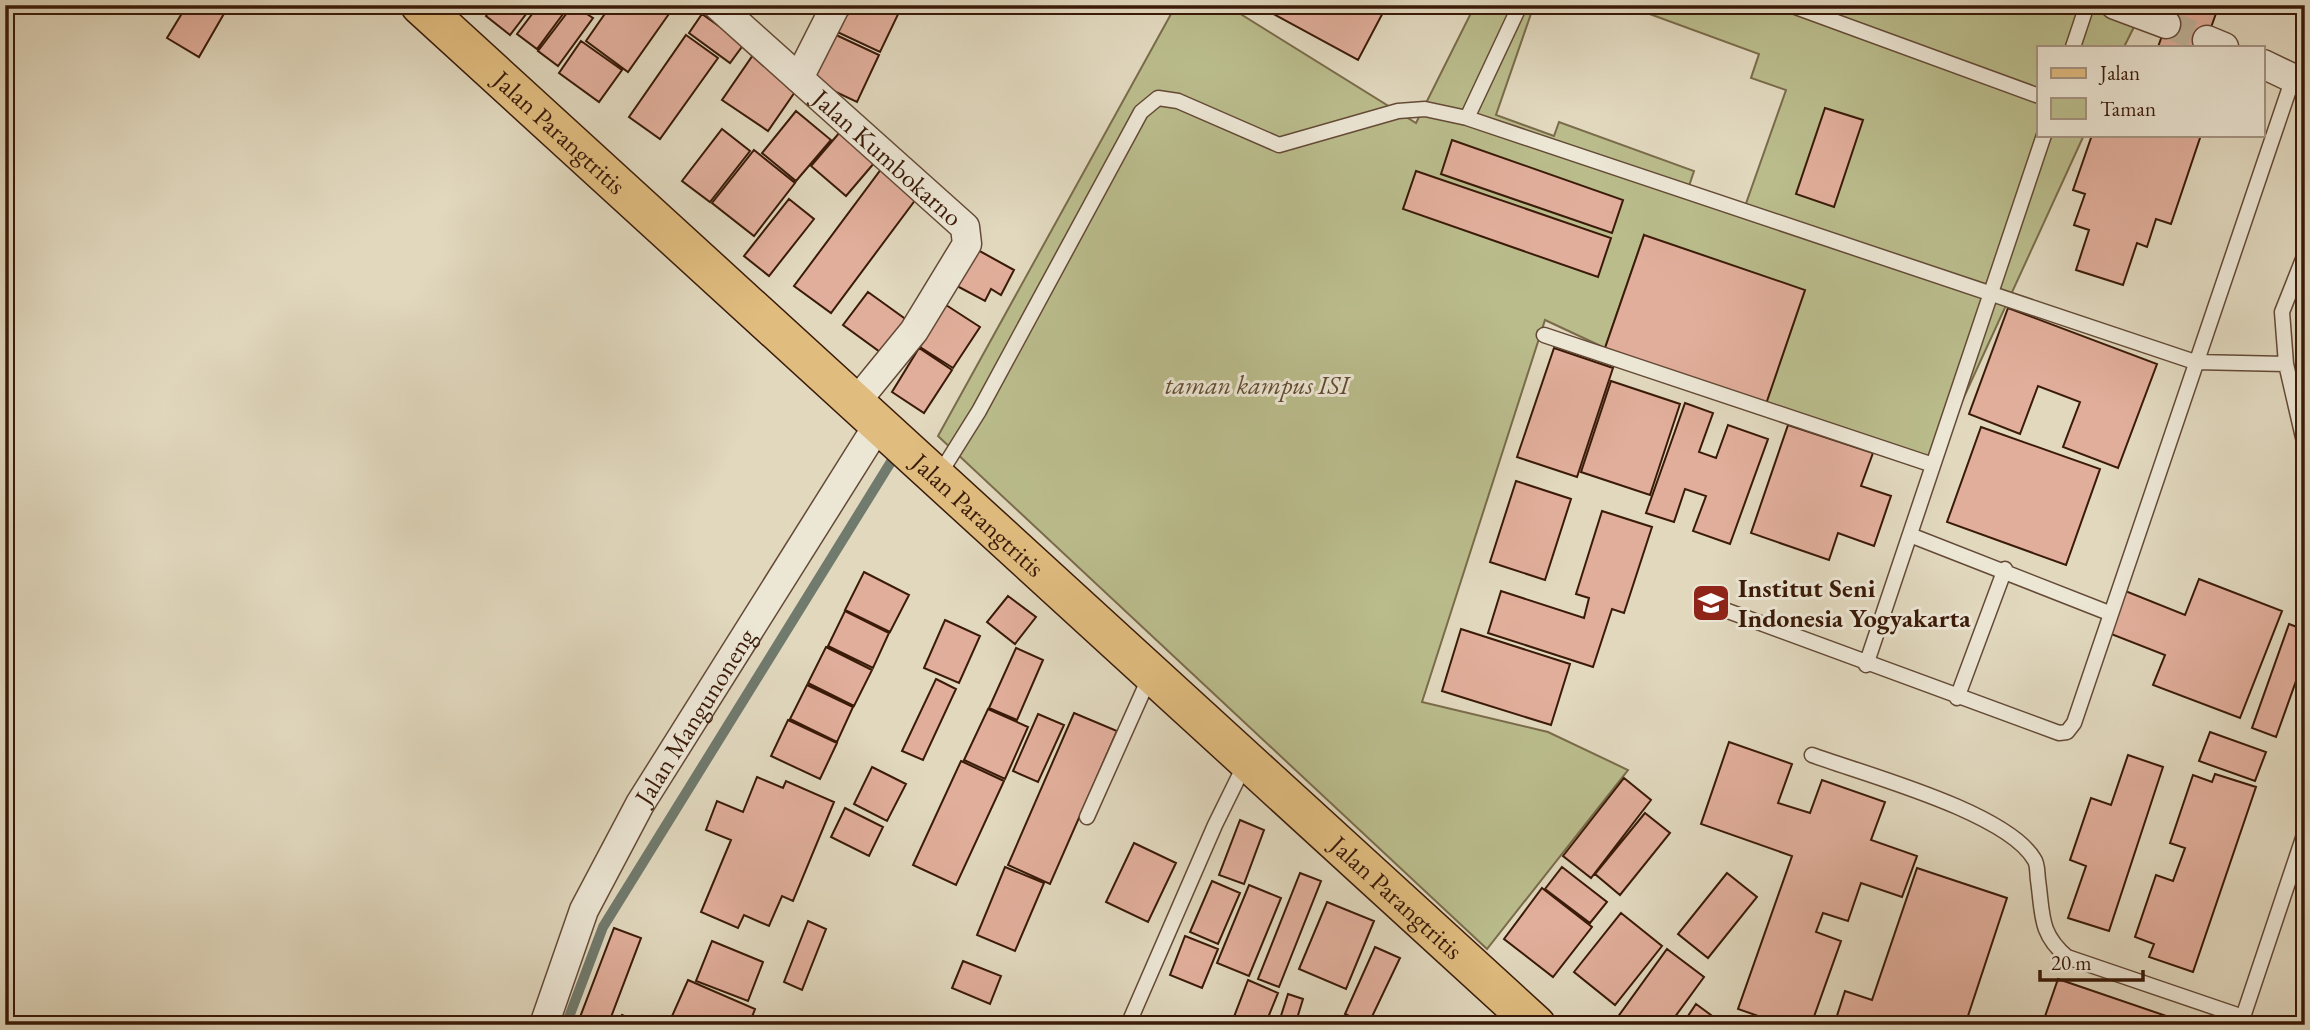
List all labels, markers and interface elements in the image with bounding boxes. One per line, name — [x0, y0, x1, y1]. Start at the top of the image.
legend — [2037, 46, 2264, 136]
text: Jalan — [2098, 59, 2140, 86]
street label: Jalan Parangtritis — [484, 62, 633, 202]
street label: Jalan Kumbokarno — [804, 80, 970, 234]
text: Taman — [2100, 95, 2156, 122]
park label: taman kampus ISI — [1165, 368, 1352, 402]
street label: Jalan Parangtritis — [903, 444, 1052, 584]
place label: Institut Seni Indonesia Yogyakarta — [1738, 571, 1971, 635]
school or university icon: Institut Seni Indonesia Yogyakarta — [1690, 582, 1732, 624]
street label: Jalan Mangunoneng — [626, 621, 764, 813]
street label: Jalan Parangtritis — [1321, 827, 1470, 967]
scale bar — [2040, 939, 2144, 983]
text: 20 m — [2051, 949, 2092, 976]

